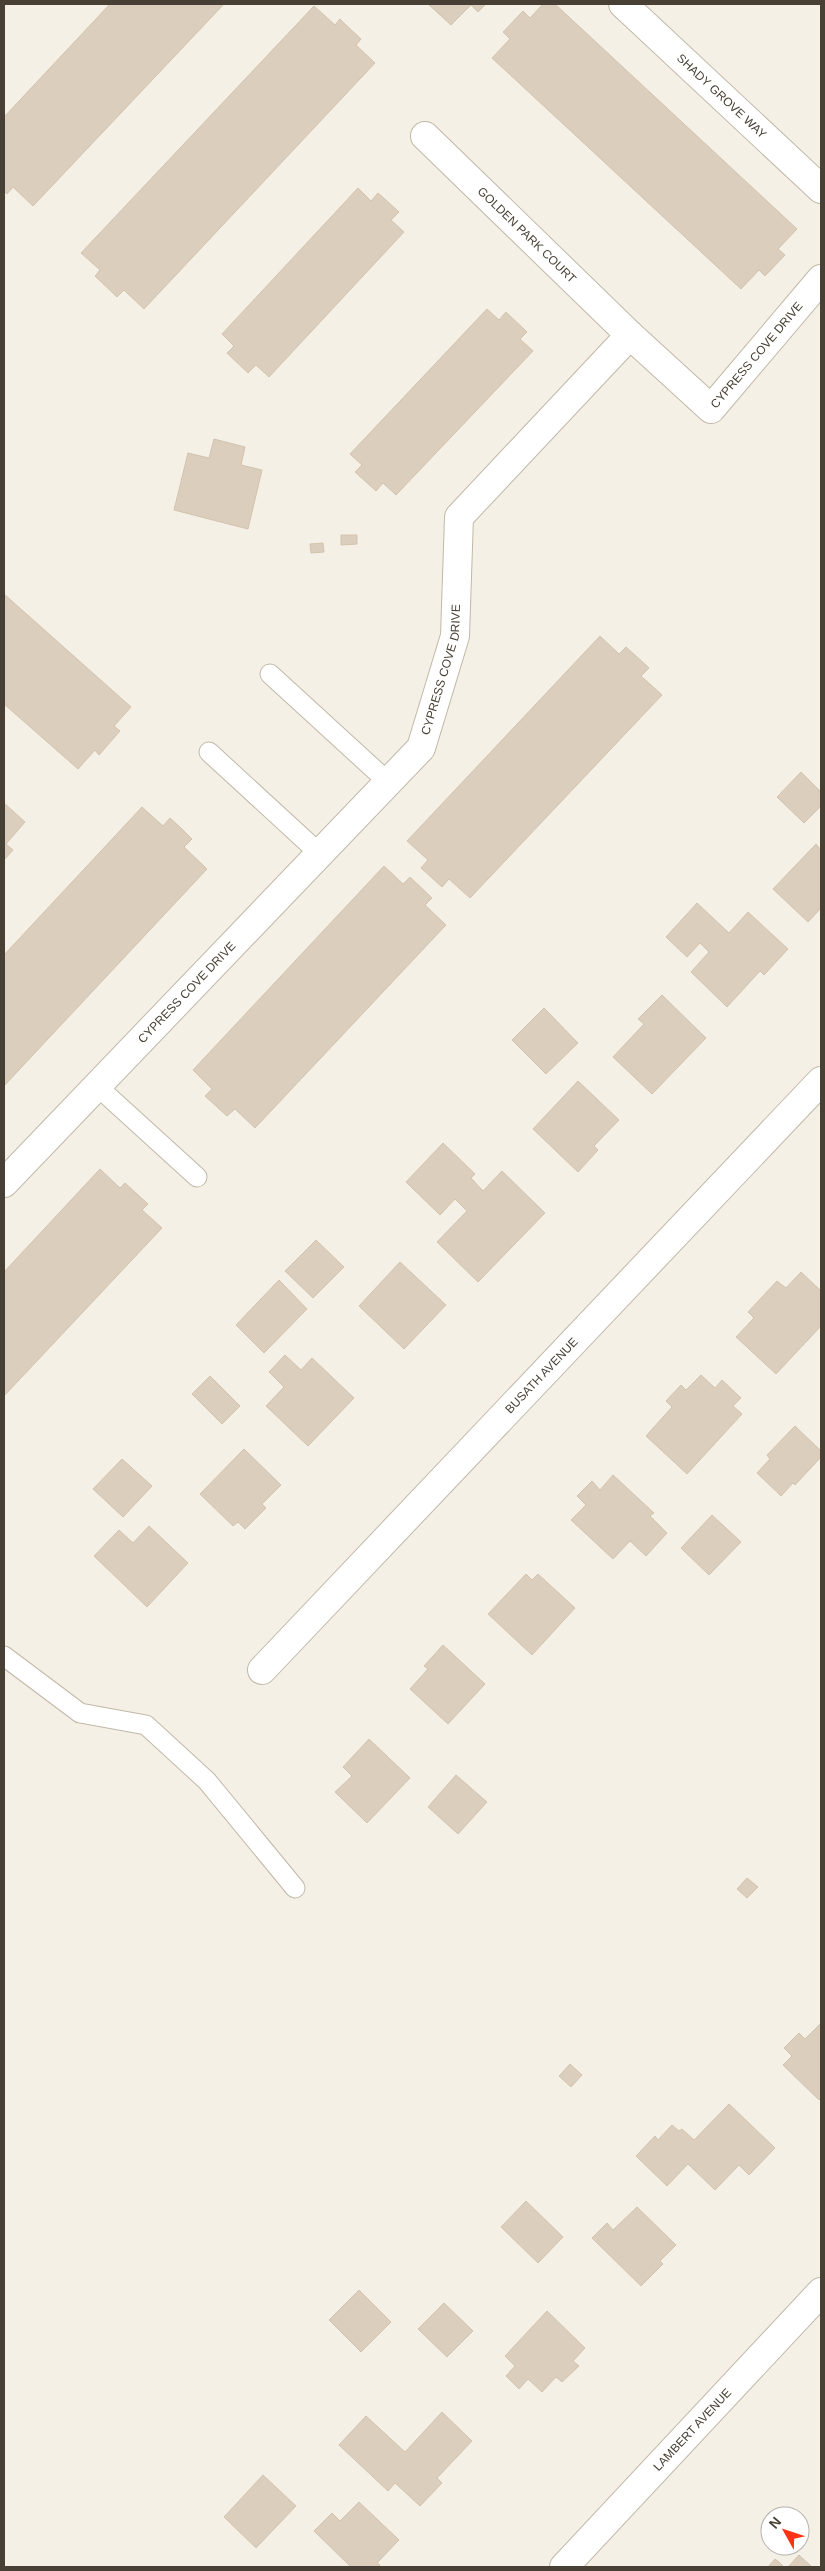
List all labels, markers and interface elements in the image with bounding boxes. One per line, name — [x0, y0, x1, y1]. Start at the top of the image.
street label: SHADY GROVE WAY — [674, 51, 769, 141]
street label: GOLDEN PARK COURT — [475, 184, 579, 286]
street label: CYPRESS COVE DRIVE — [708, 299, 805, 411]
street label: CYPRESS COVE DRIVE — [418, 604, 463, 737]
street label: CYPRESS COVE DRIVE — [135, 939, 238, 1046]
street label: BUSATH AVENUE — [502, 1335, 581, 1416]
street label: LAMBERT AVENUE — [651, 2386, 734, 2474]
north arrow — [760, 2506, 810, 2556]
text: N — [766, 2514, 784, 2532]

